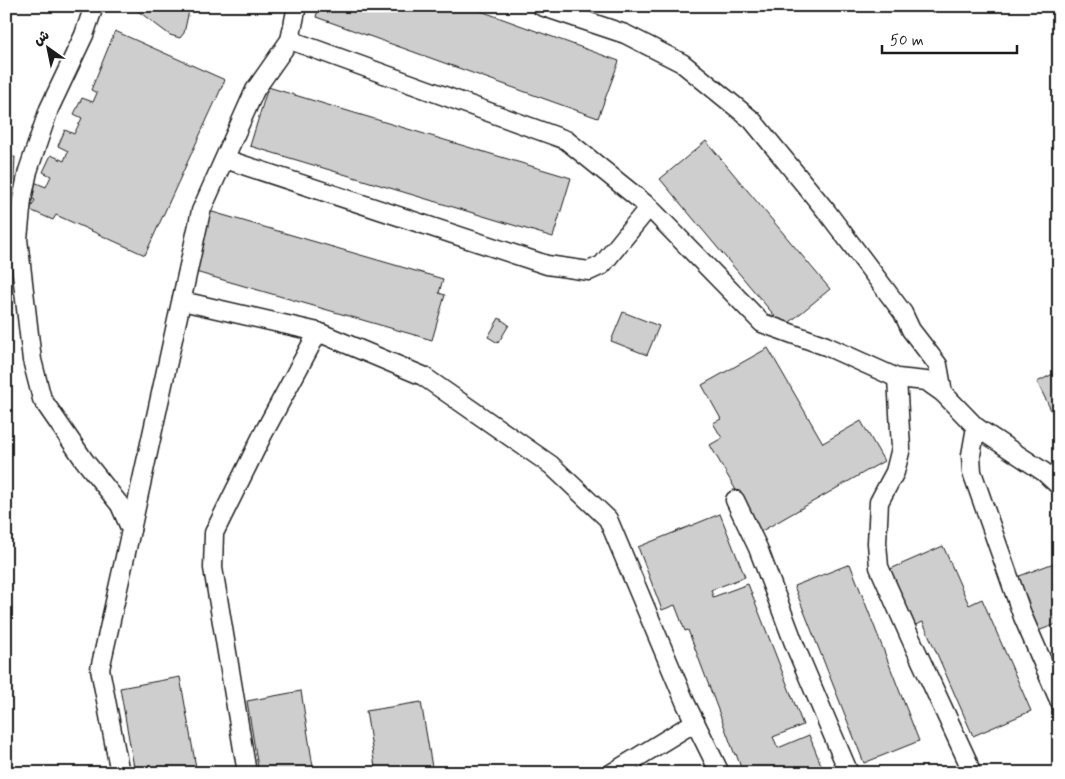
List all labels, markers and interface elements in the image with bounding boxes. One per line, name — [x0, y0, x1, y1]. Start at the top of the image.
north arrow — [22, 22, 72, 72]
scale bar — [882, 22, 1018, 54]
text: ش — [30, 26, 53, 50]
text: 50 m — [890, 31, 924, 51]

